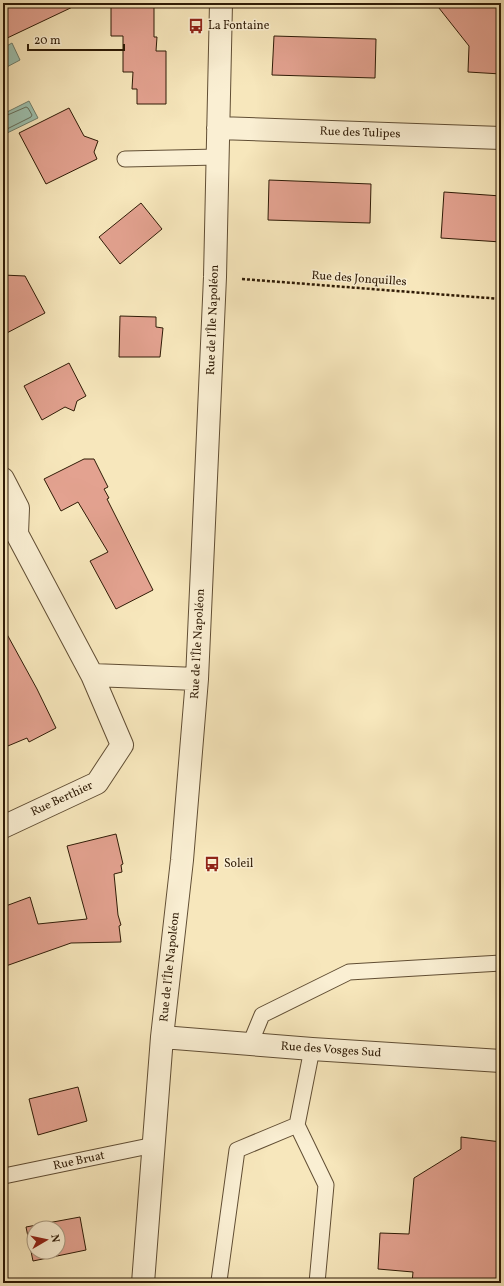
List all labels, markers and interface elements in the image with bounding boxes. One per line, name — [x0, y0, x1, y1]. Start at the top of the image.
bus stop icon: La Fontaine — [187, 17, 205, 35]
place label: La Fontaine — [208, 18, 270, 34]
scale bar — [28, 26, 124, 52]
text: 20 m — [34, 33, 61, 49]
street label: Rue des Tulipes — [319, 124, 401, 142]
street label: Rue de l'Île Napoléon — [202, 264, 223, 376]
street label: Rue des Jonquilles — [311, 268, 407, 290]
street label: Rue de l'Île Napoléon — [186, 588, 209, 700]
street label: Rue Berthier — [28, 778, 96, 820]
bus stop icon: Soleil — [203, 855, 221, 873]
place label: Soleil — [224, 856, 254, 872]
street label: Rue de l'Île Napoléon — [155, 911, 184, 1023]
street label: Rue des Vosges Sud — [280, 1039, 382, 1062]
street label: Rue Bruat — [52, 1148, 106, 1174]
north arrow — [26, 1220, 66, 1260]
text: N — [46, 1234, 62, 1244]

